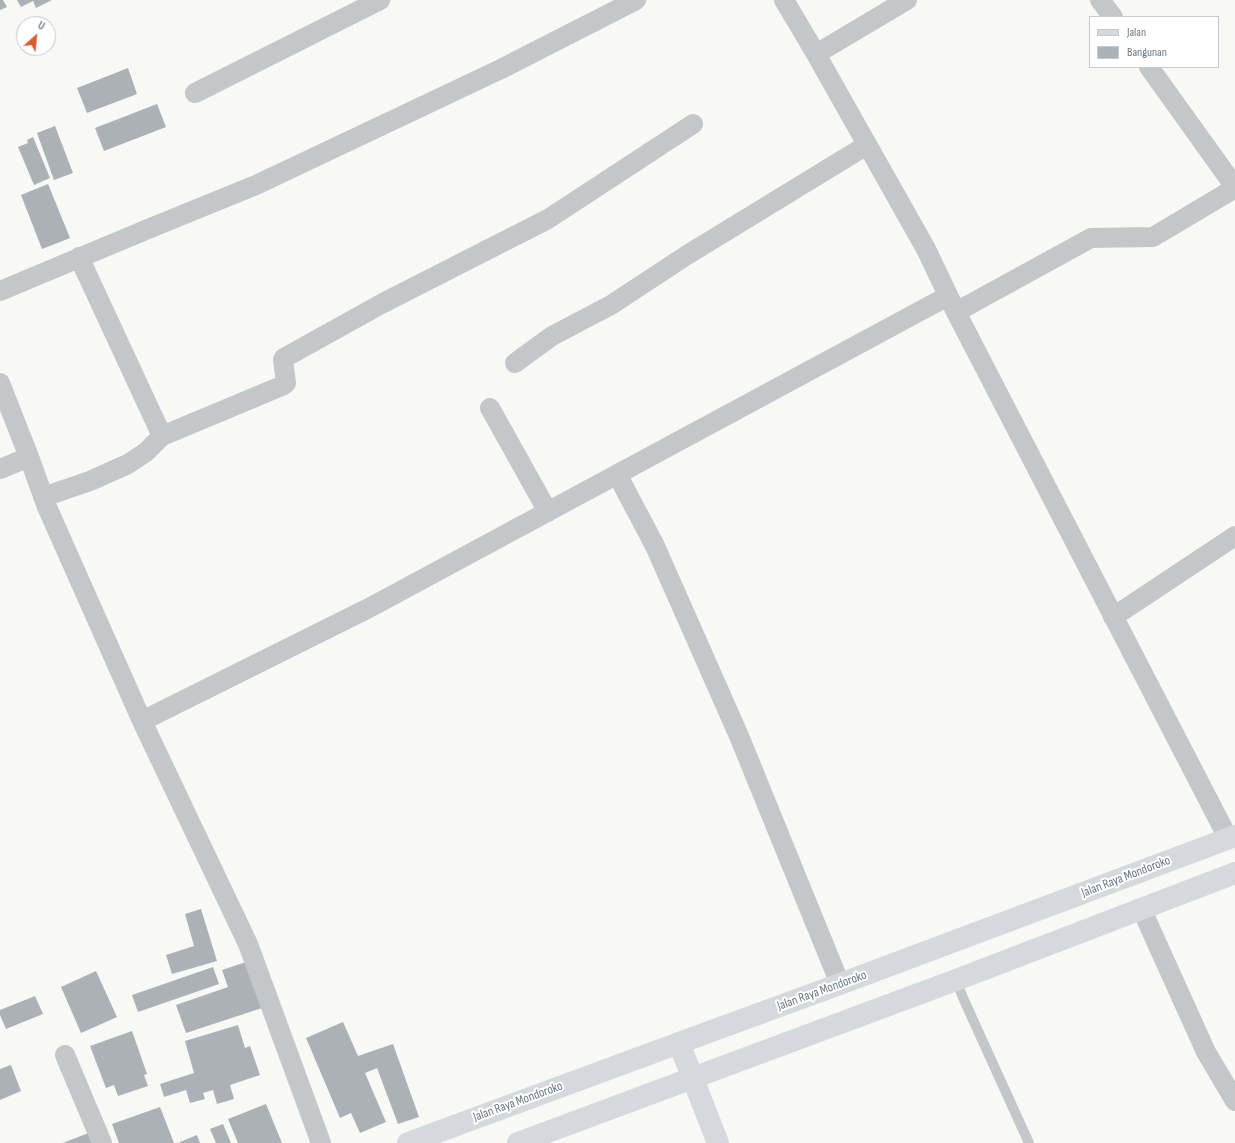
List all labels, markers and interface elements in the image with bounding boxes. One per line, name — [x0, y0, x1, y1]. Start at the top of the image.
north arrow — [16, 16, 56, 56]
legend — [1089, 16, 1219, 68]
text: U — [36, 19, 47, 33]
text: Jalan — [1127, 25, 1146, 40]
text: Bangunan — [1127, 45, 1167, 60]
street label: Jalan Raya Mondoroko — [1079, 853, 1173, 901]
street label: Jalan Raya Mondoroko — [775, 968, 869, 1014]
street label: Jalan Raya Mondoroko — [471, 1079, 565, 1125]

